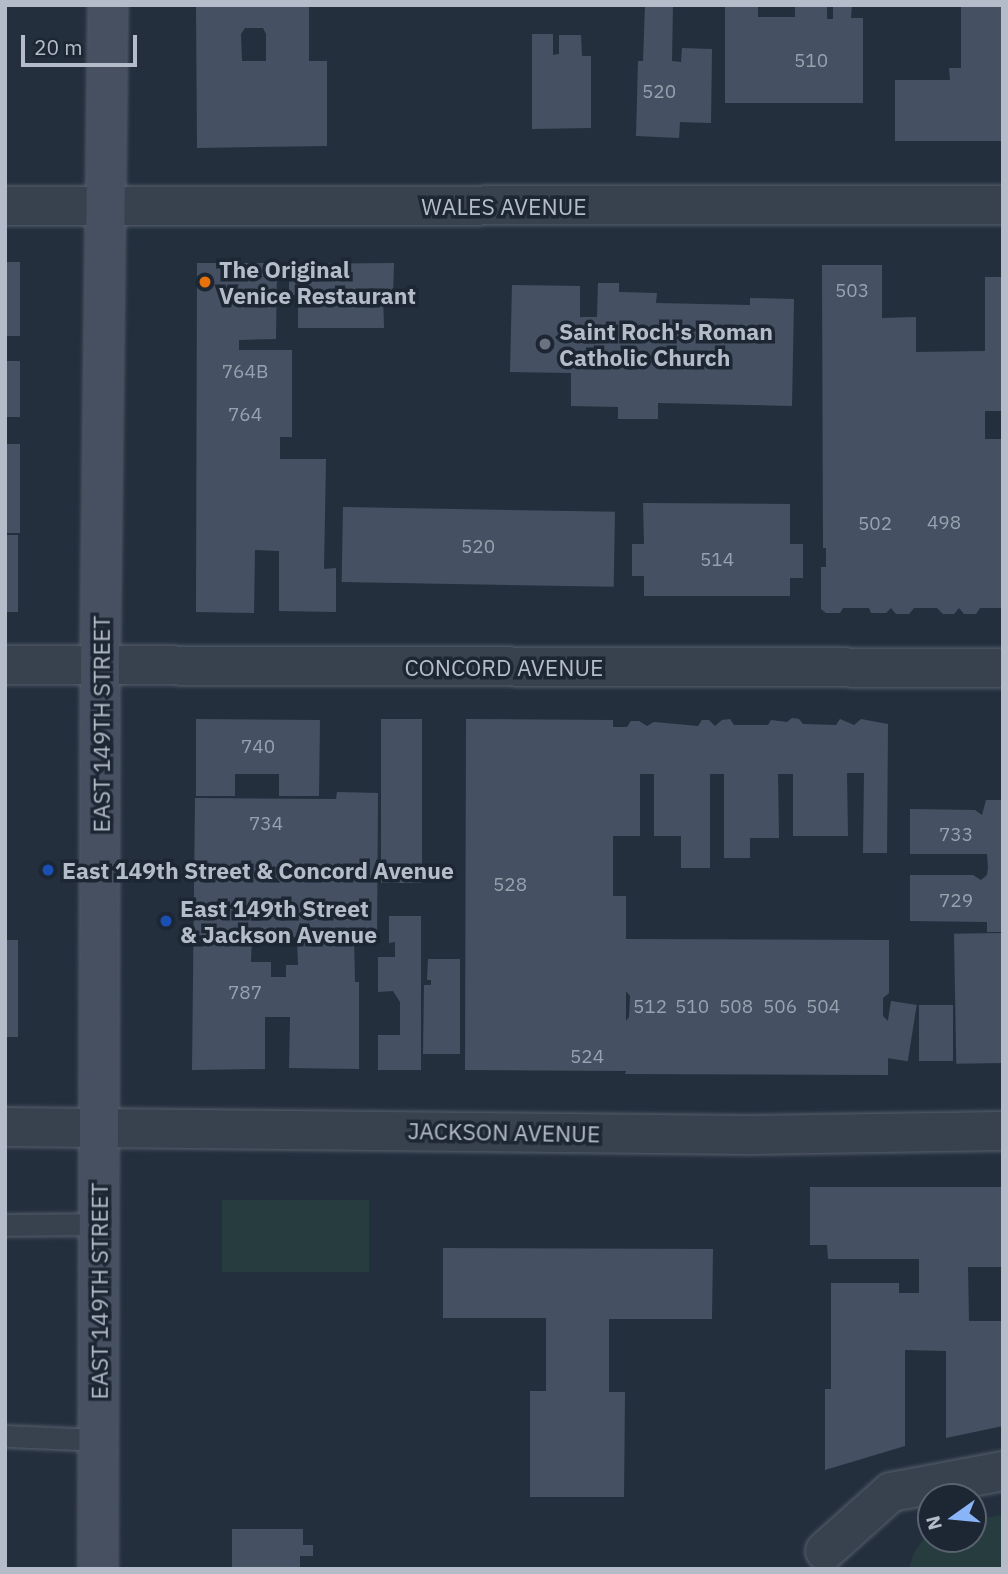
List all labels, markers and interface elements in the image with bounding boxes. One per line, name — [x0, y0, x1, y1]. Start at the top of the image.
scale bar — [24, 21, 140, 65]
text: 20 m — [34, 33, 83, 61]
house number: 510 — [794, 50, 828, 72]
house number: 520 — [642, 81, 676, 103]
street label: WALES AVENUE — [421, 192, 587, 220]
place label: The Original Venice Restaurant — [219, 255, 416, 309]
marker: The Original Venice Restaurant — [197, 274, 213, 290]
house number: 503 — [835, 280, 869, 302]
place label: Saint Roch's Roman Catholic Church — [559, 317, 773, 371]
marker: Saint Roch's Roman Catholic Church — [537, 336, 553, 352]
house number: 764B — [222, 361, 268, 383]
house number: 764 — [228, 404, 262, 426]
house number: 498 — [927, 512, 961, 534]
house number: 502 — [858, 513, 892, 535]
house number: 520 — [461, 536, 495, 558]
house number: 514 — [700, 549, 734, 571]
street label: EAST 149TH STREET — [87, 616, 115, 832]
street label: CONCORD AVENUE — [405, 653, 603, 681]
house number: 740 — [241, 736, 275, 758]
house number: 734 — [249, 813, 283, 835]
house number: 733 — [939, 824, 973, 846]
place label: East 149th Street & Concord Avenue — [62, 856, 454, 884]
marker: East 149th Street & Concord Avenue — [40, 862, 56, 878]
house number: 528 — [493, 874, 527, 896]
house number: 729 — [939, 890, 973, 912]
place label: East 149th Street & Jackson Avenue — [180, 894, 377, 948]
marker: East 149th Street & Jackson Avenue — [158, 913, 174, 929]
house number: 787 — [228, 982, 262, 1004]
house number: 512 — [633, 996, 667, 1018]
house number: 510 — [675, 996, 709, 1018]
house number: 508 — [719, 996, 753, 1018]
house number: 506 — [763, 996, 797, 1018]
house number: 504 — [806, 996, 840, 1018]
house number: 524 — [570, 1046, 604, 1068]
street label: JACKSON AVENUE — [407, 1117, 601, 1147]
street label: EAST 149TH STREET — [85, 1183, 113, 1399]
north arrow — [917, 1483, 987, 1553]
text: N — [920, 1513, 947, 1533]

